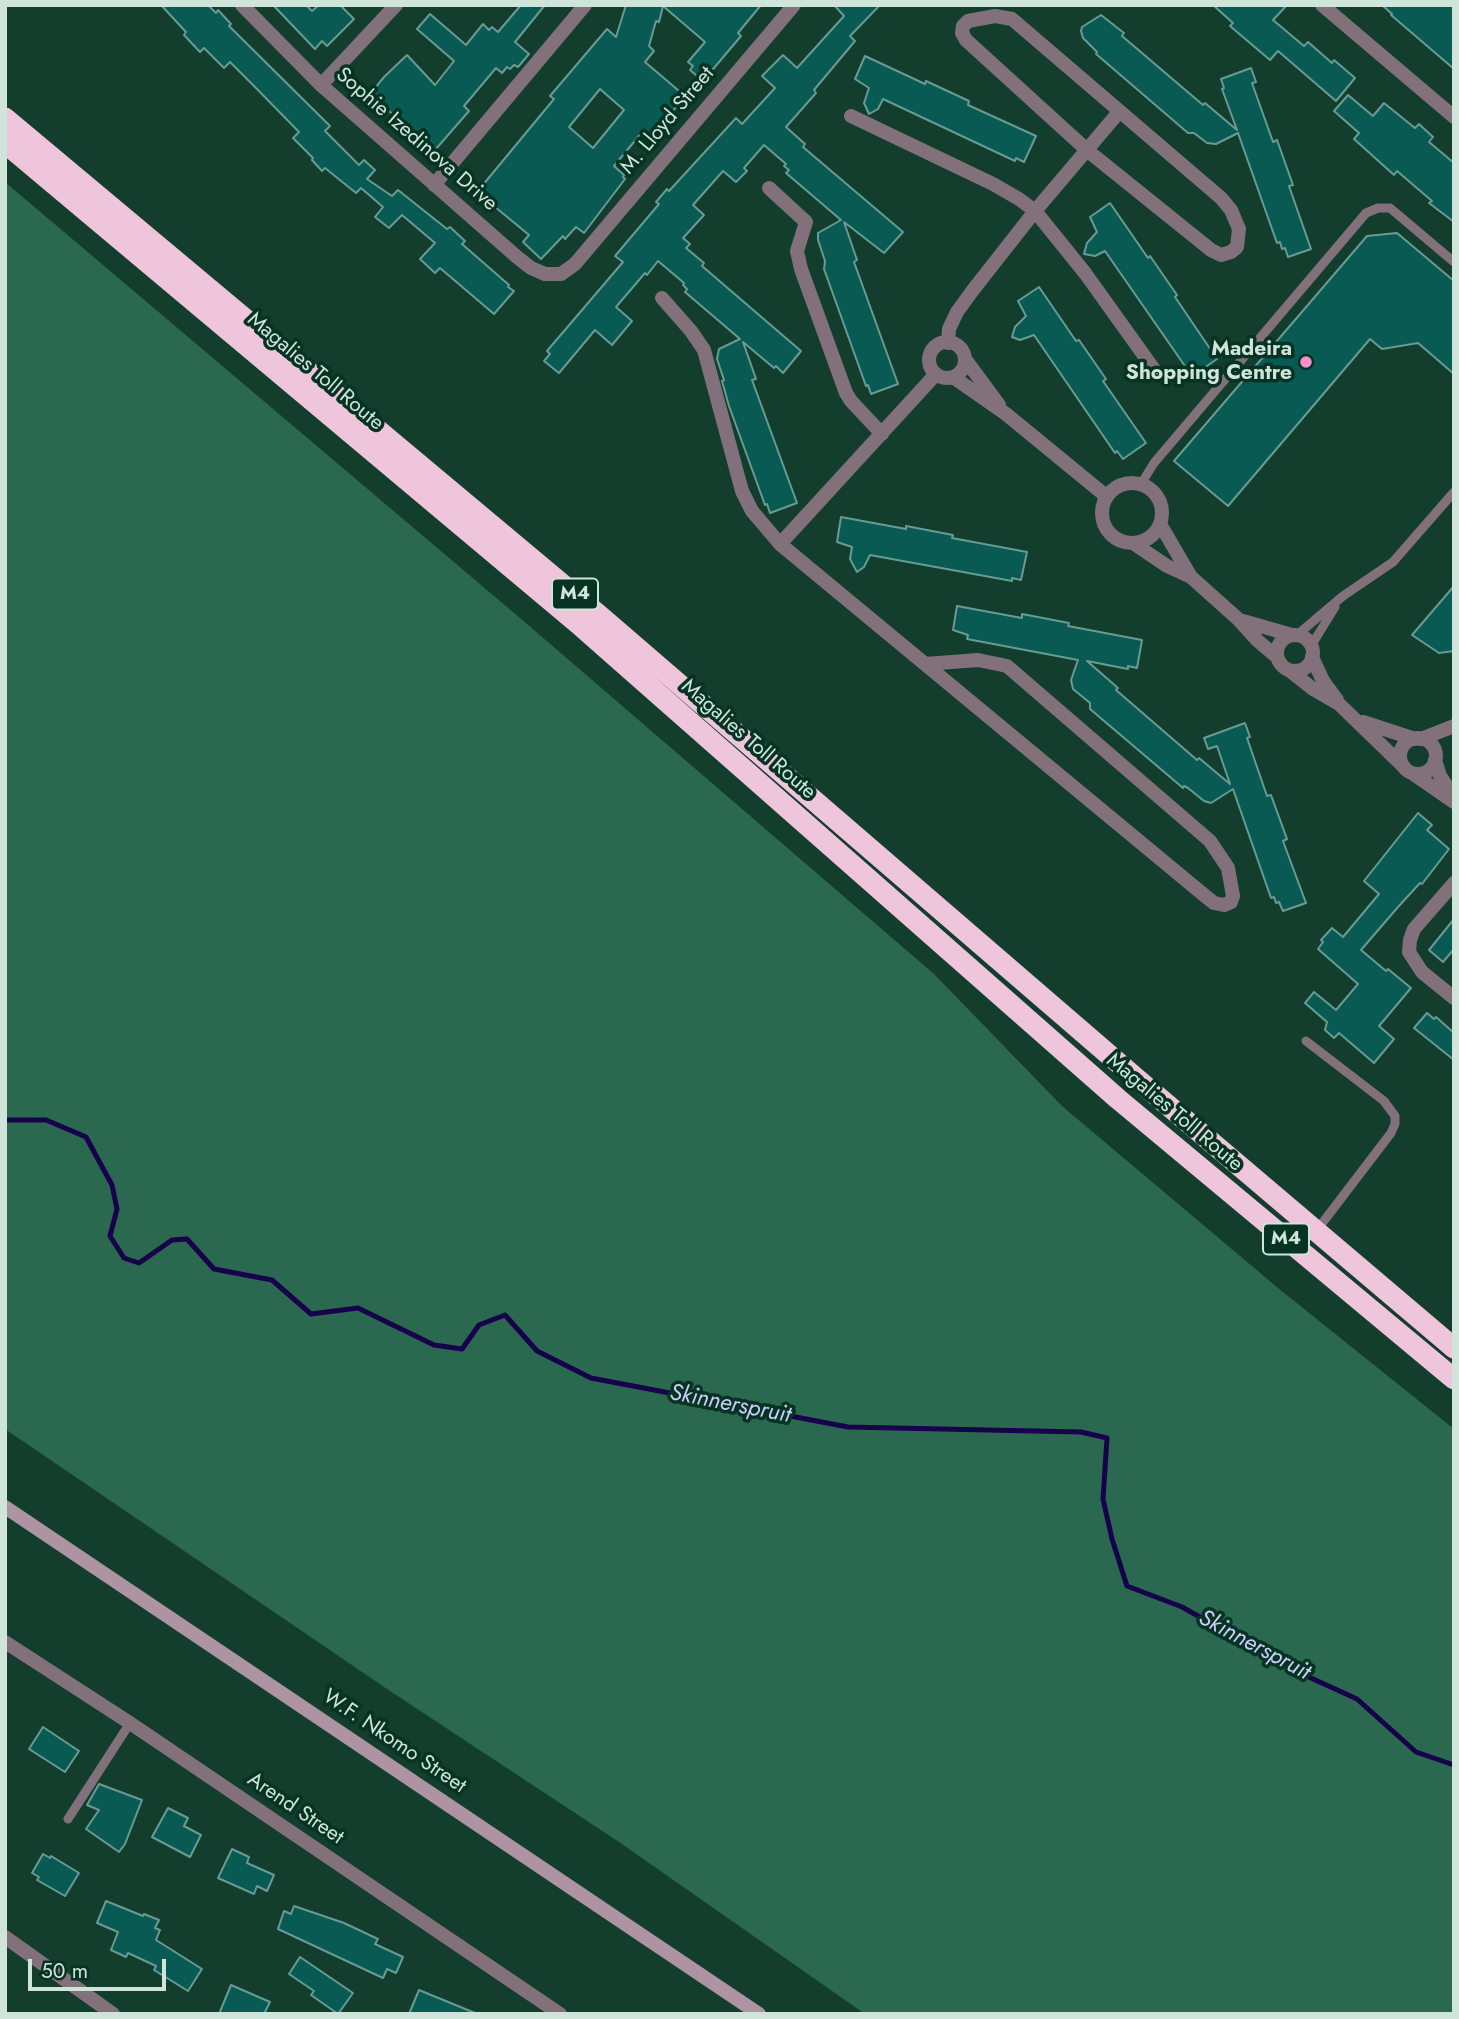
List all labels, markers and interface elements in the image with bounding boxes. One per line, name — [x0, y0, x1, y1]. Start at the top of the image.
street label: M. Lloyd Street — [616, 62, 720, 180]
street label: Sophie Izedinova Drive — [330, 63, 502, 217]
street label: Magalies Toll Route — [242, 308, 388, 436]
place label: Madeira Shopping Centre — [1126, 337, 1292, 387]
marker: Madeira Shopping Centre — [1298, 354, 1314, 370]
road number: M4 — [552, 579, 598, 610]
street label: Magalies Toll Route — [675, 675, 821, 805]
street label: Magalies Toll Route — [1101, 1049, 1247, 1177]
road number: M4 — [1263, 1224, 1309, 1254]
water label: Skinnerspruit — [667, 1380, 793, 1430]
water label: Skinnerspruit — [1193, 1605, 1315, 1687]
street label: W.F. Nkomo Street — [318, 1685, 470, 1799]
street label: Arend Street — [242, 1768, 348, 1850]
scale bar — [32, 1946, 170, 1990]
text: 50 m — [41, 1956, 88, 1986]

